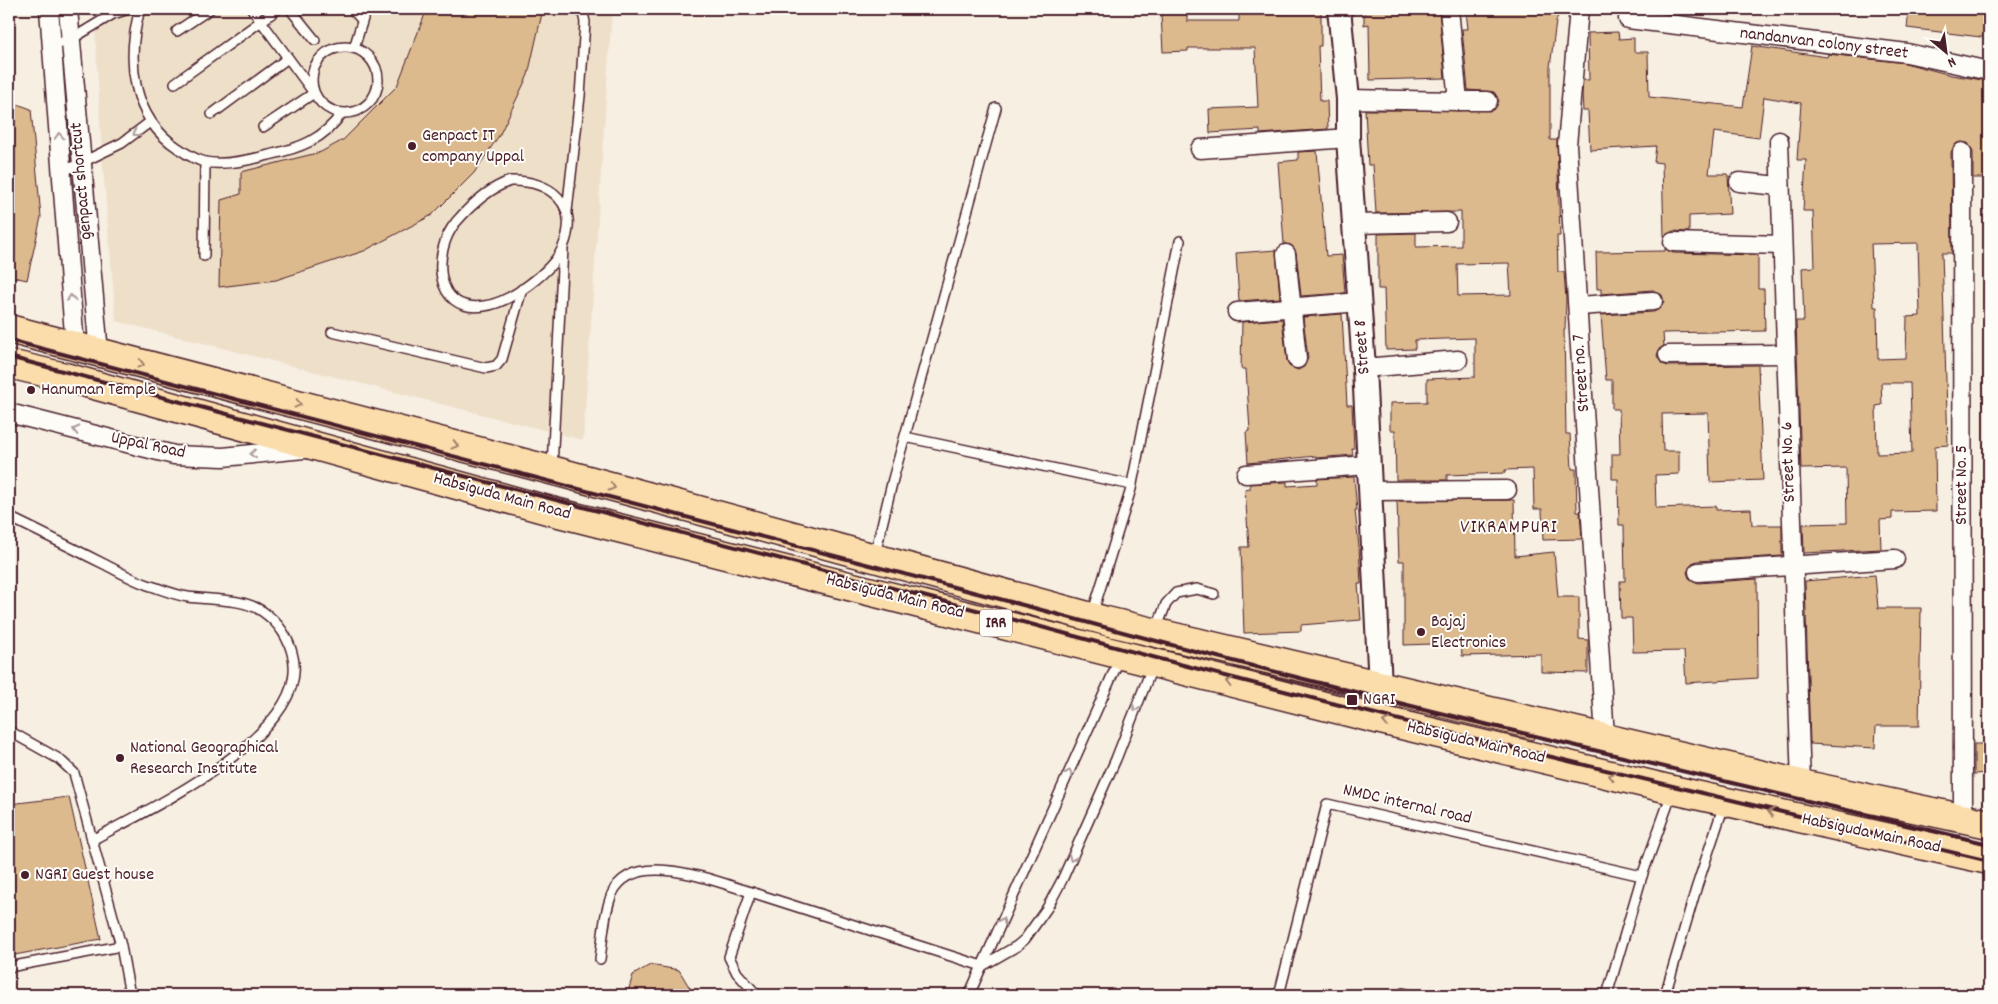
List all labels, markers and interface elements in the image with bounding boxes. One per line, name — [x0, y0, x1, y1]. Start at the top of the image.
street label: nandanvan colony street — [1738, 21, 1910, 67]
north arrow — [1920, 28, 1970, 78]
text: N — [1943, 51, 1959, 72]
street label: genpact shortcut — [64, 121, 100, 241]
place label: Genpact IT company Uppal — [422, 124, 525, 170]
one-way arrow — [133, 127, 142, 135]
one-way arrow — [54, 132, 65, 140]
marker: Genpact IT company Uppal — [406, 140, 418, 152]
one-way arrow — [66, 294, 77, 302]
street label: Street 8 — [1349, 319, 1377, 375]
street label: Street no. 7 — [1567, 333, 1597, 413]
one-way arrow — [136, 358, 144, 368]
place label: Hanuman Temple — [41, 378, 156, 403]
marker: Hanuman Temple — [25, 384, 37, 396]
one-way arrow — [293, 399, 301, 409]
street label: Street No. 6 — [1775, 421, 1803, 503]
one-way arrow — [72, 425, 81, 436]
street label: Uppal Road — [108, 426, 188, 466]
one-way arrow — [451, 440, 459, 450]
street label: Street No. 5 — [1950, 445, 1975, 525]
one-way arrow — [249, 448, 257, 459]
street label: Habsiguda Main Road — [430, 467, 574, 527]
one-way arrow — [608, 481, 616, 491]
district label: VIKRAMPURI — [1460, 515, 1558, 542]
street label: Habsiguda Main Road — [823, 568, 967, 626]
road number: IRR — [980, 610, 1012, 636]
place label: Bajaj Electronics — [1431, 610, 1506, 656]
marker: Bajaj Electronics — [1415, 626, 1427, 638]
one-way arrow — [1224, 677, 1233, 688]
place label: NGRI — [1363, 688, 1396, 713]
marker: NGRI — [1345, 693, 1359, 707]
one-way arrow — [1132, 704, 1142, 712]
street label: Habsiguda Main Road — [1404, 715, 1548, 771]
one-way arrow — [1382, 717, 1391, 728]
place label: National Geographical Research Institute — [130, 736, 279, 782]
marker: National Geographical Research Institute — [114, 752, 126, 764]
one-way arrow — [1063, 769, 1074, 778]
one-way arrow — [1608, 771, 1617, 782]
street label: NMDC internal road — [1340, 778, 1474, 832]
one-way arrow — [1766, 807, 1775, 818]
street label: Habsiguda Main Road — [1799, 807, 1943, 861]
one-way arrow — [1068, 853, 1079, 862]
place label: NGRI Guest house — [35, 863, 154, 888]
marker: NGRI Guest house — [19, 869, 31, 881]
one-way arrow — [996, 917, 1007, 926]

